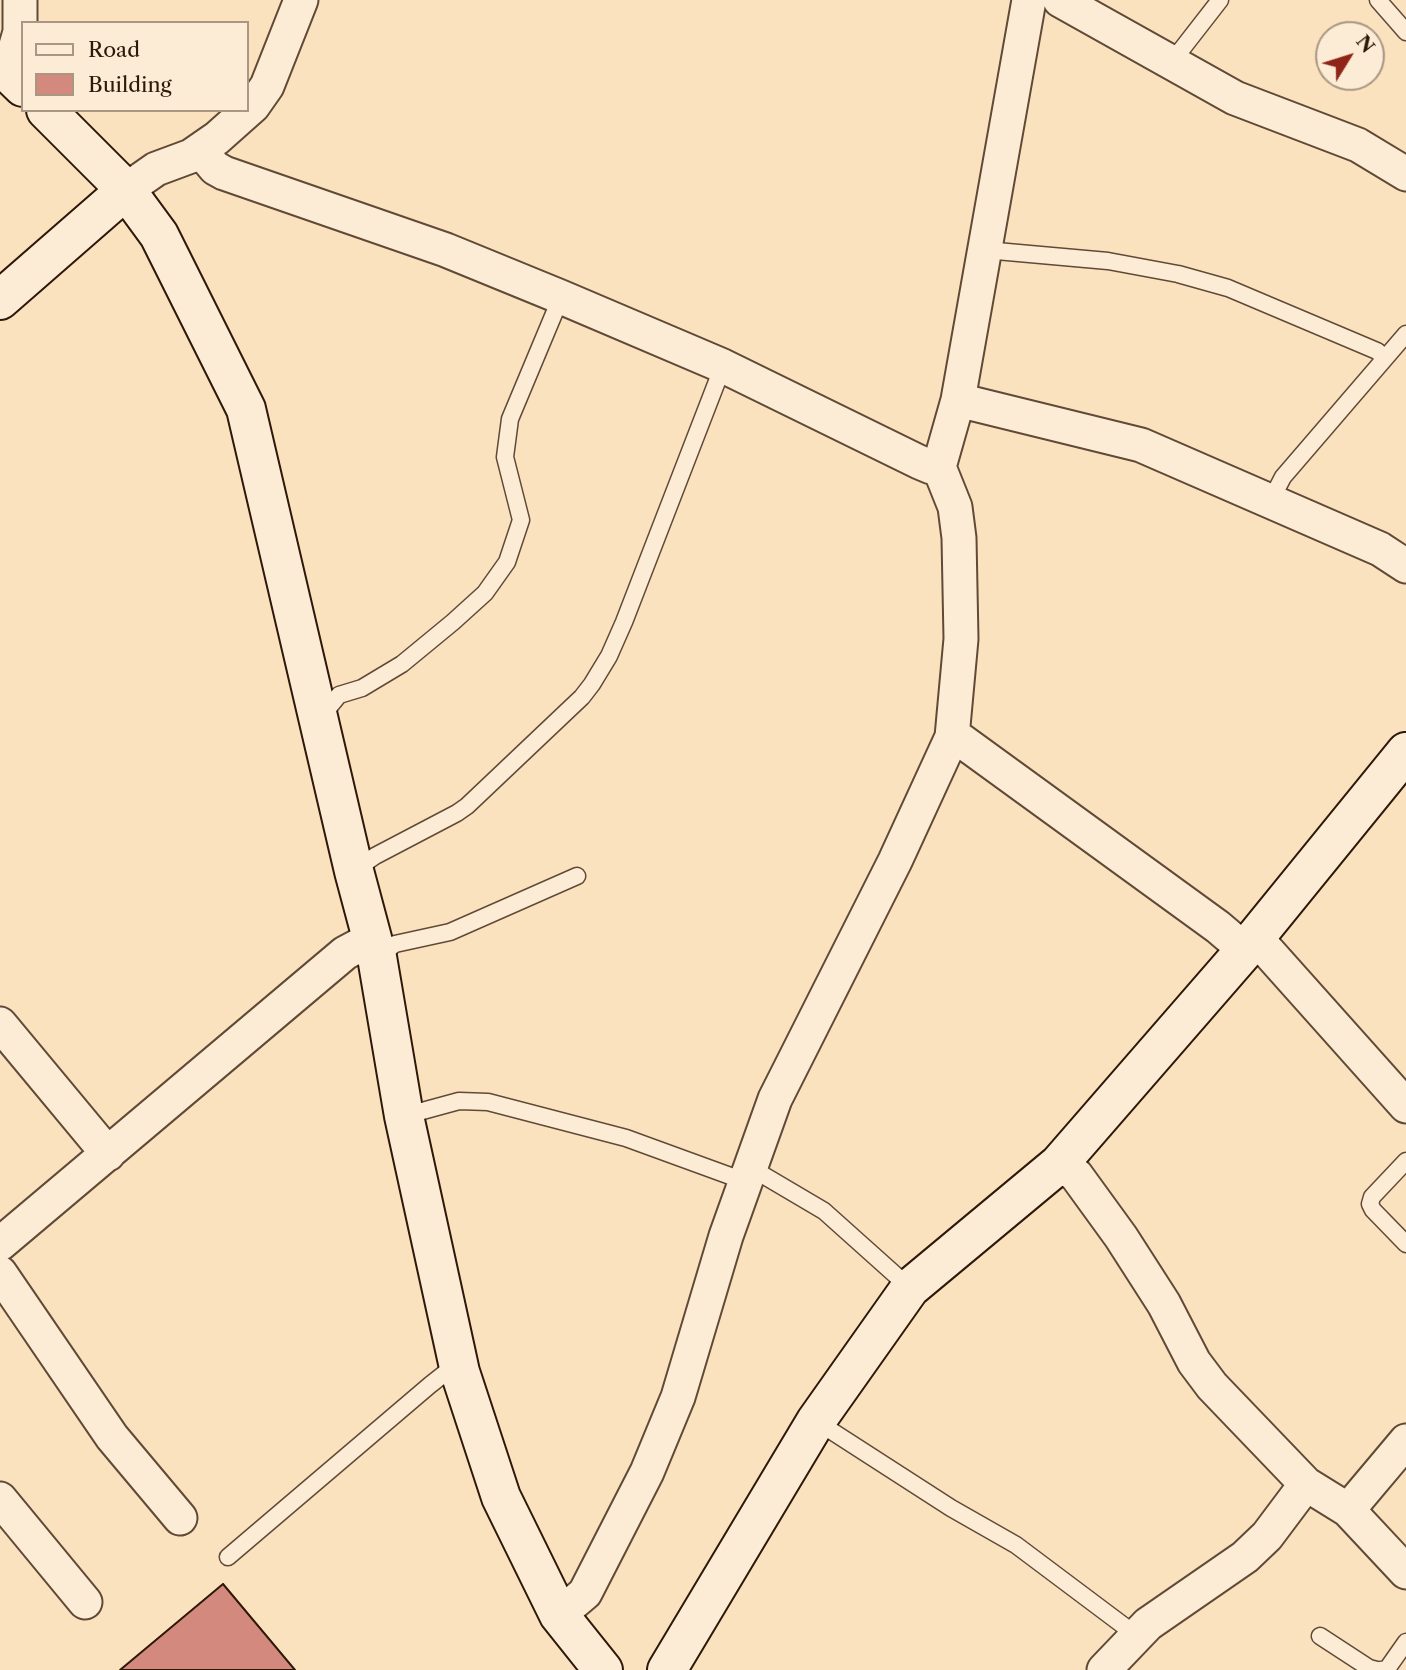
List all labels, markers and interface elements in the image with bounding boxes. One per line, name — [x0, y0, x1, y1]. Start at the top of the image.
legend — [21, 21, 248, 112]
north arrow — [1315, 21, 1385, 91]
text: N — [1351, 30, 1380, 58]
text: Road — [88, 37, 140, 62]
text: Building — [88, 72, 172, 97]

